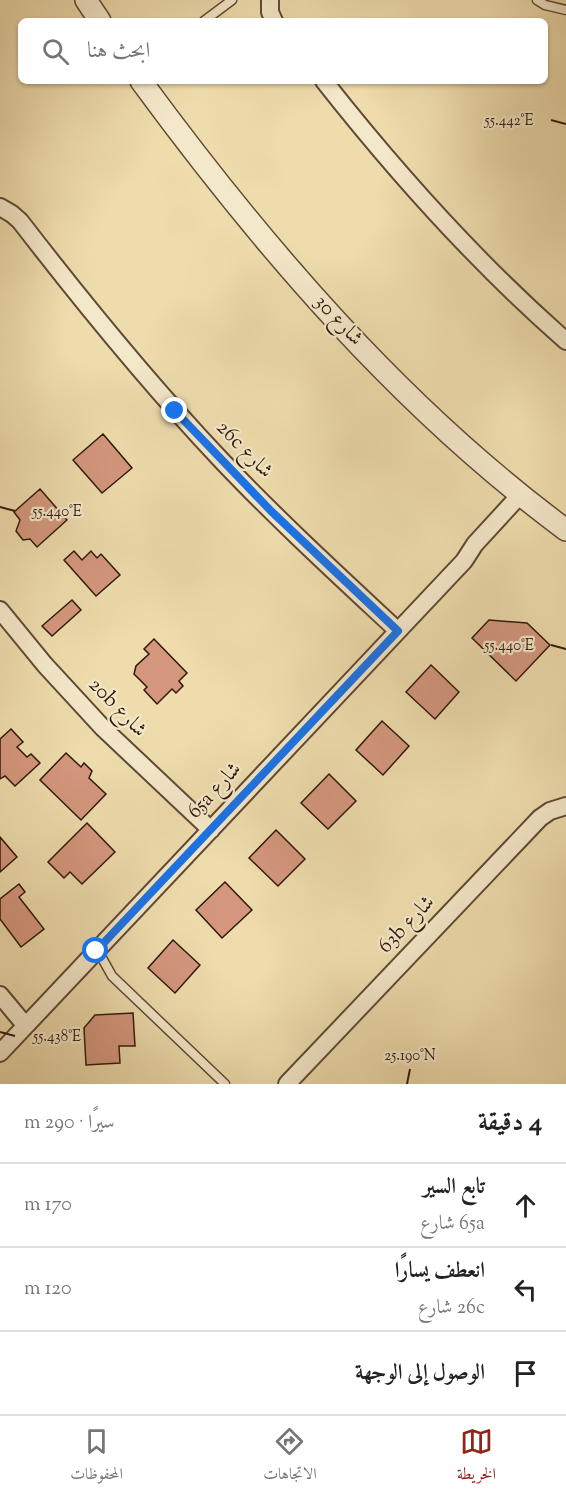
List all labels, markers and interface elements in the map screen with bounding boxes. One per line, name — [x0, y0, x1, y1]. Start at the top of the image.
search box — [18, 18, 548, 84]
icon: search — [39, 35, 72, 68]
text: ابحث هنا — [87, 36, 150, 68]
text: 55.442°E — [484, 111, 533, 132]
street label: شارع 30 — [306, 289, 370, 354]
route end — [161, 397, 187, 423]
street label: 26c شارع — [208, 414, 279, 487]
text: 55.440°E — [31, 502, 82, 523]
text: 55.440°E — [483, 636, 534, 657]
street label: 20b شارع — [80, 671, 153, 745]
street label: 65a شارع — [181, 756, 250, 827]
street label: 63b شارع — [372, 889, 443, 962]
route start — [82, 937, 108, 963]
text: 55.438°E — [32, 1027, 81, 1048]
text: 25.190°N — [384, 1046, 436, 1067]
text: 4 دقيقة — [478, 1105, 542, 1142]
text: سيرًا · 290 m — [24, 1109, 115, 1138]
text: تابع السير — [423, 1172, 485, 1204]
icon: ahead — [509, 1189, 542, 1222]
text: 170 m — [24, 1191, 72, 1220]
text: 65a شارع — [420, 1210, 485, 1239]
text: انعطف يسارًا — [395, 1256, 485, 1288]
icon: left — [509, 1273, 542, 1306]
text: 120 m — [24, 1275, 72, 1304]
text: 26c شارع — [418, 1294, 485, 1323]
icon: arrive — [509, 1357, 542, 1390]
text: الوصول إلى الوجهة — [355, 1358, 485, 1390]
tab: المحفوظات — [70, 1425, 123, 1489]
tab: الاتجاهات — [263, 1425, 317, 1489]
tab: الخريطة — [457, 1425, 496, 1489]

